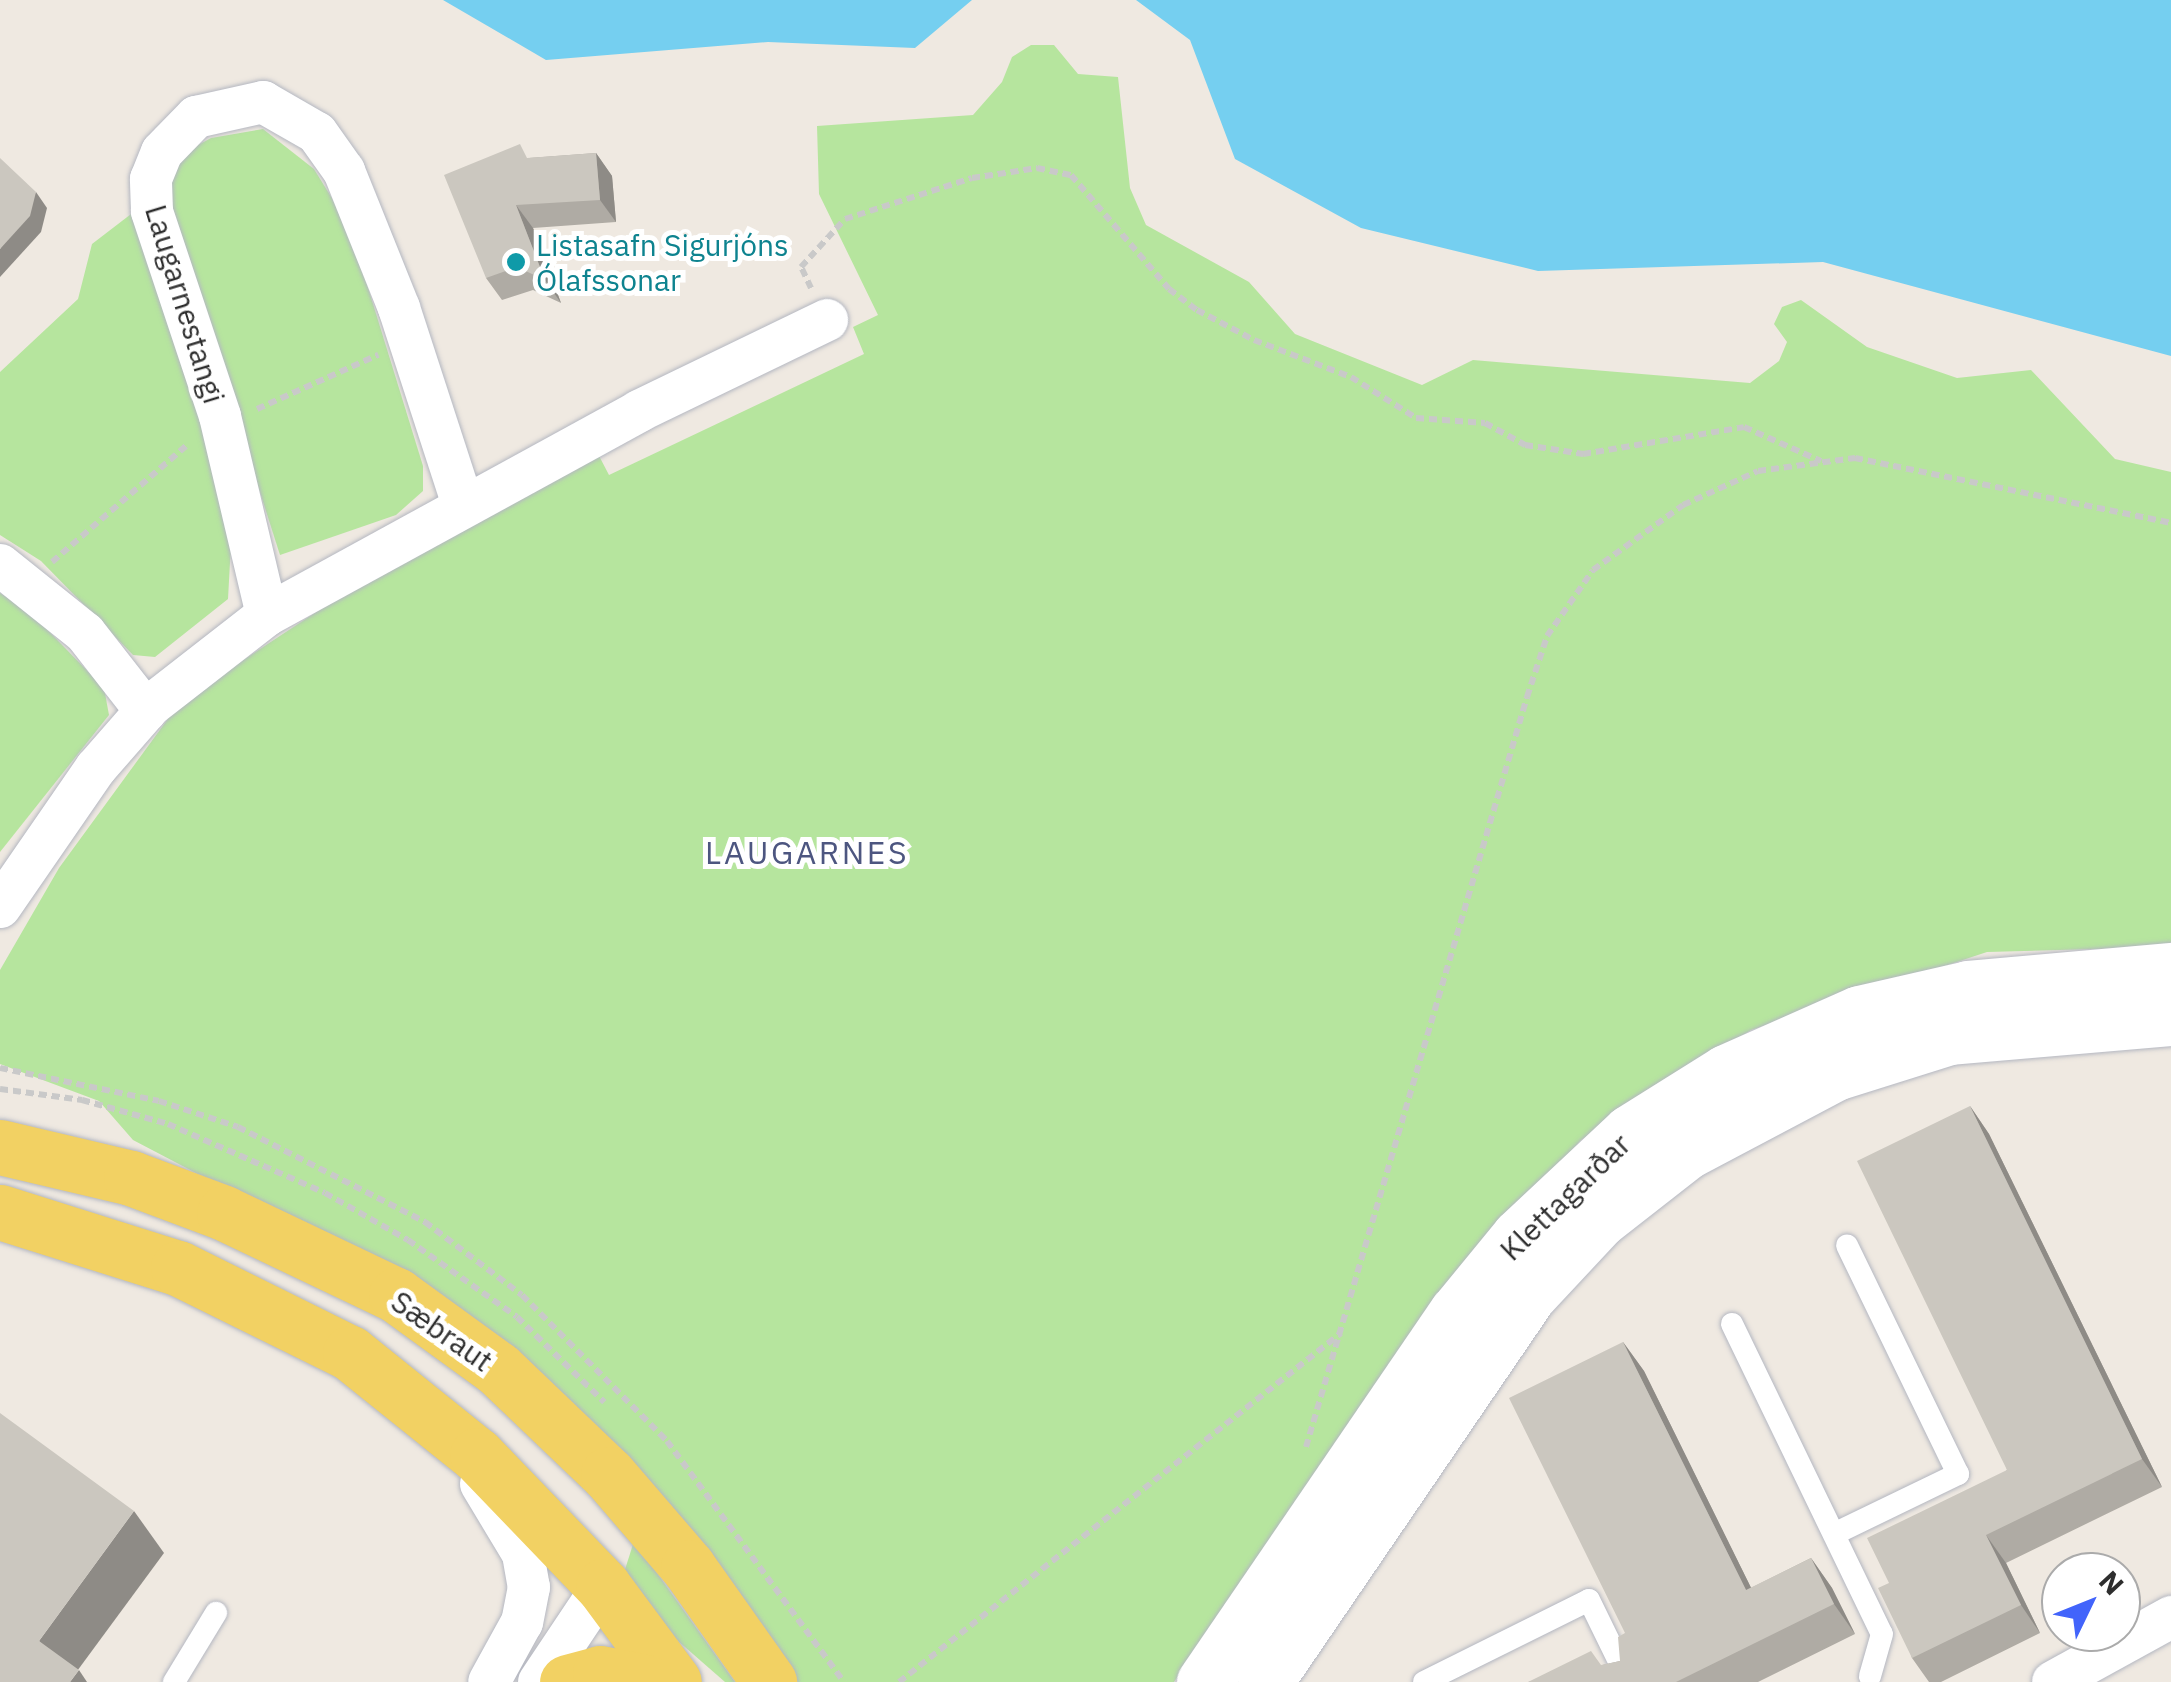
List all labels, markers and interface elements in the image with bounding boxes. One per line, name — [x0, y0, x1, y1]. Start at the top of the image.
street label: Laugarnestangi — [138, 200, 232, 408]
place label: Listasafn Sigurjóns Ólafssonar — [536, 227, 789, 298]
marker: Listasafn Sigurjóns Ólafssonar — [505, 251, 527, 273]
district label: LAUGARNES — [705, 833, 909, 871]
street label: Klettagarðar — [1493, 1126, 1637, 1268]
street label: Sæbraut — [384, 1283, 500, 1379]
north arrow — [2041, 1552, 2141, 1652]
text: N — [2091, 1563, 2132, 1603]

